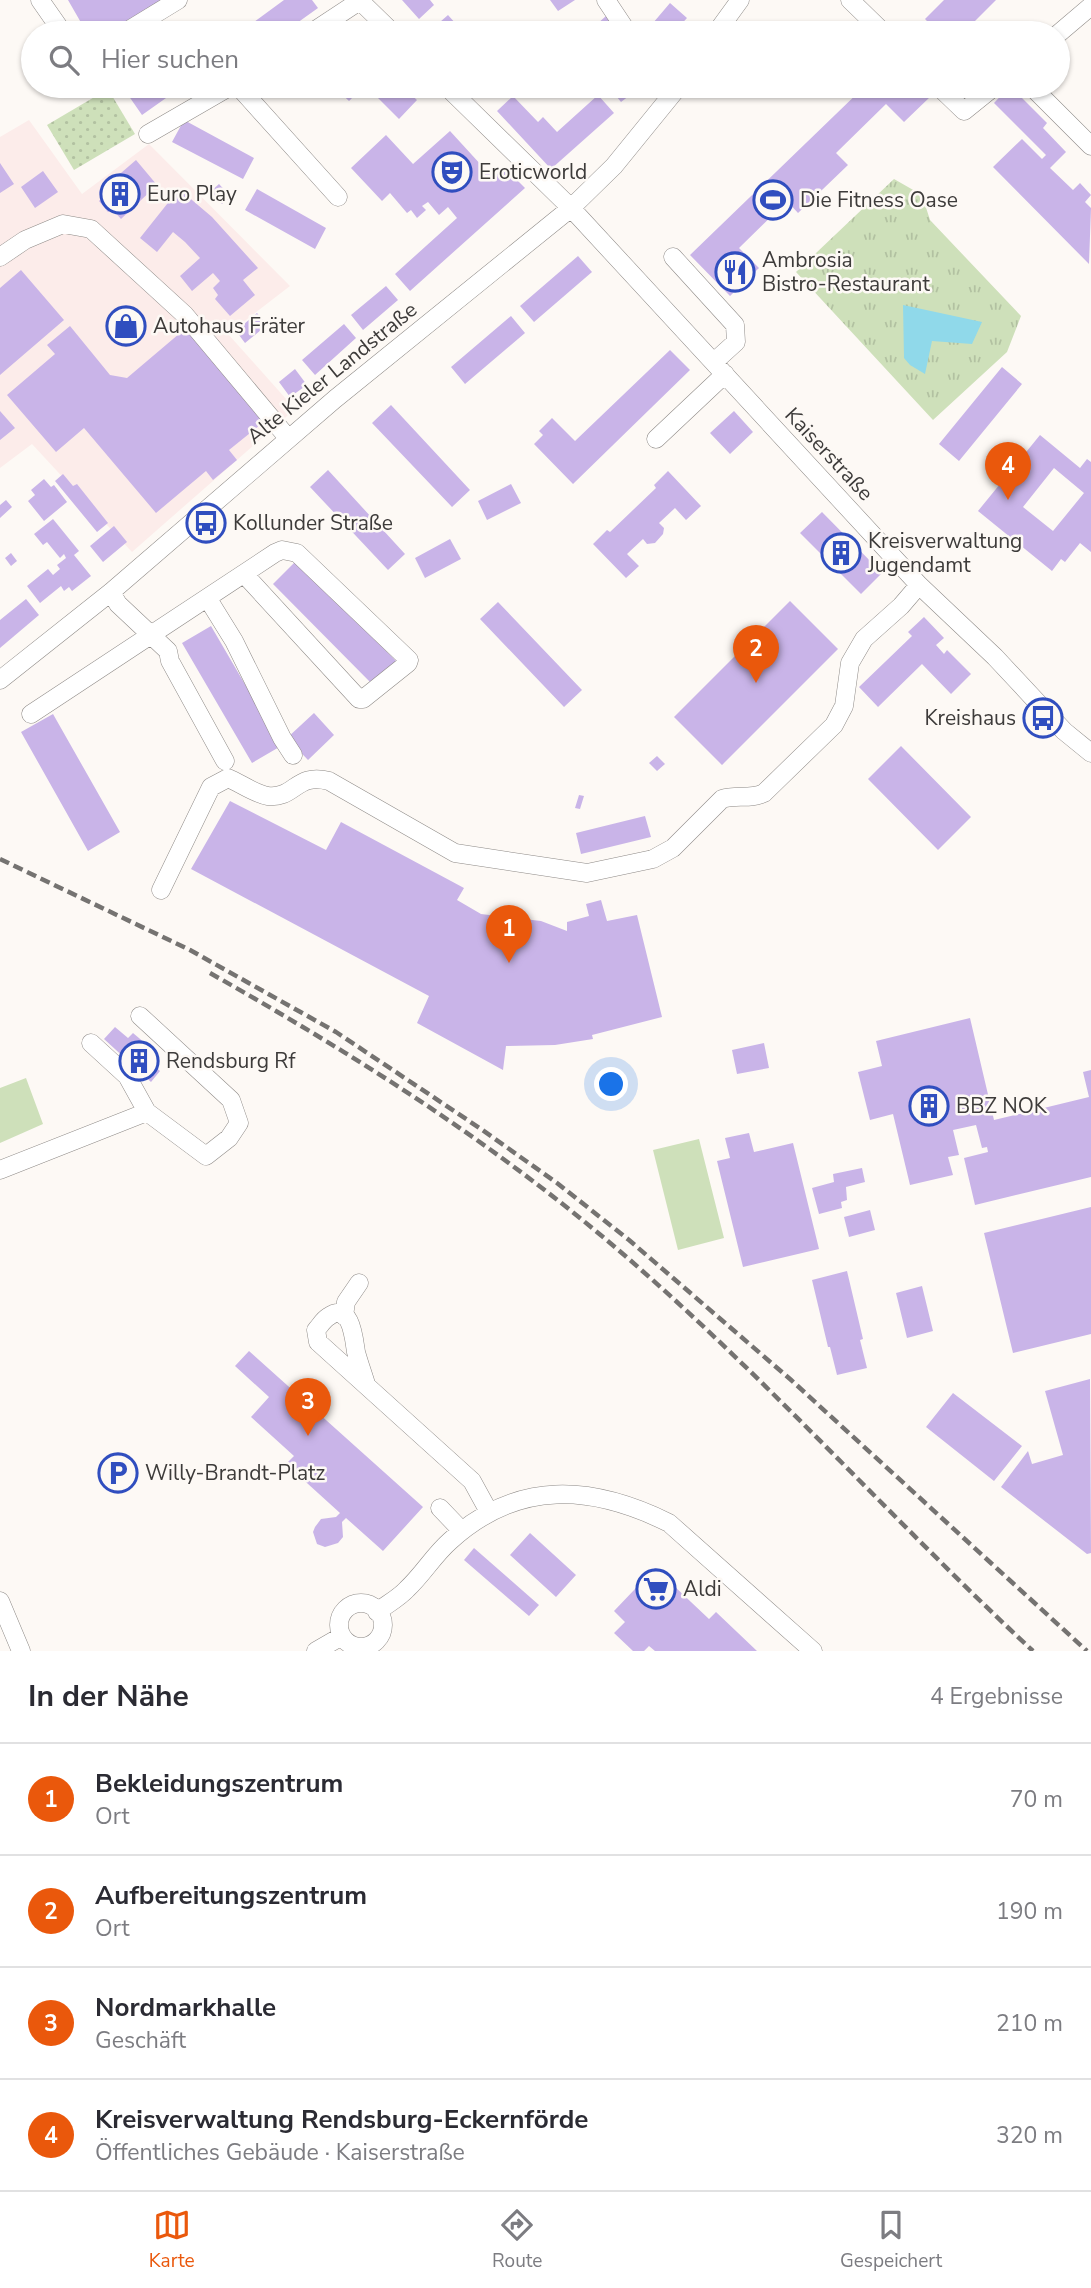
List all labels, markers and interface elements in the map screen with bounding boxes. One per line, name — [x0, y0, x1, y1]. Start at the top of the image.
search box — [21, 21, 1070, 98]
icon: search — [45, 41, 83, 79]
text: Hier suchen — [101, 42, 239, 77]
theatre icon: Eroticworld — [431, 151, 473, 193]
place label: Eroticworld — [479, 158, 587, 186]
building icon: Euro Play — [99, 173, 141, 215]
sports icon: Die Fitness Oase — [752, 179, 794, 221]
place label: Euro Play — [147, 180, 237, 208]
place label: Die Fitness Oase — [800, 186, 958, 214]
place label: Ambrosia Bistro-Restaurant — [762, 246, 930, 298]
restaurant icon: Ambrosia Bistro-Restaurant — [714, 251, 756, 293]
street label: Alte Kieler Landstraße — [241, 296, 423, 450]
shop icon: Autohaus Fräter — [105, 305, 147, 347]
place label: Autohaus Fräter — [153, 312, 306, 340]
street label: Kaiserstraße — [779, 401, 879, 507]
pin: 4 — [985, 442, 1031, 500]
bus stop icon: Kollunder Straße — [185, 502, 227, 544]
place label: Kollunder Straße — [233, 509, 393, 537]
place label: Kreisverwaltung Jugendamt — [867, 527, 1022, 579]
building icon: Kreisverwaltung Jugendamt — [820, 532, 862, 574]
pin: 2 — [733, 625, 779, 683]
bus stop icon: Kreishaus — [1022, 697, 1064, 739]
place label: Kreishaus — [924, 704, 1016, 732]
pin: 1 — [486, 905, 532, 963]
building icon: Rendsburg Rf — [118, 1040, 160, 1082]
place label: Rendsburg Rf — [166, 1047, 296, 1075]
your location — [594, 1067, 628, 1101]
building icon: BBZ NOK — [908, 1085, 950, 1127]
place label: BBZ NOK — [956, 1092, 1048, 1120]
pin: 3 — [285, 1378, 331, 1436]
parking icon: Willy-Brandt-Platz — [97, 1452, 139, 1494]
place label: Willy-Brandt-Platz — [145, 1459, 325, 1487]
supermarket icon: Aldi — [635, 1568, 677, 1610]
place label: Aldi — [683, 1575, 722, 1603]
text: In der Nähe — [28, 1676, 189, 1717]
text: 4 Ergebnisse — [930, 1681, 1063, 1712]
text: Bekleidungszentrum — [95, 1766, 343, 1801]
text: 1 — [44, 1784, 58, 1815]
text: 70 m — [1010, 1784, 1063, 1815]
text: Ort — [95, 1801, 130, 1832]
text: Aufbereitungszentrum — [95, 1878, 367, 1913]
text: 2 — [44, 1896, 58, 1927]
text: 190 m — [996, 1896, 1063, 1927]
text: Ort — [95, 1913, 130, 1944]
text: Nordmarkhalle — [95, 1990, 276, 2025]
text: 3 — [44, 2008, 58, 2039]
text: 210 m — [996, 2008, 1063, 2039]
text: Geschäft — [95, 2025, 186, 2056]
text: Kreisverwaltung Rendsburg-Eckernförde — [95, 2102, 588, 2137]
text: 4 — [44, 2120, 58, 2151]
text: 320 m — [996, 2120, 1063, 2151]
text: Öffentliches Gebäude · Kaiserstraße — [95, 2137, 465, 2168]
tab: Karte — [149, 2206, 195, 2274]
tab: Route — [492, 2206, 542, 2274]
tab: Gespeichert — [840, 2206, 942, 2274]

